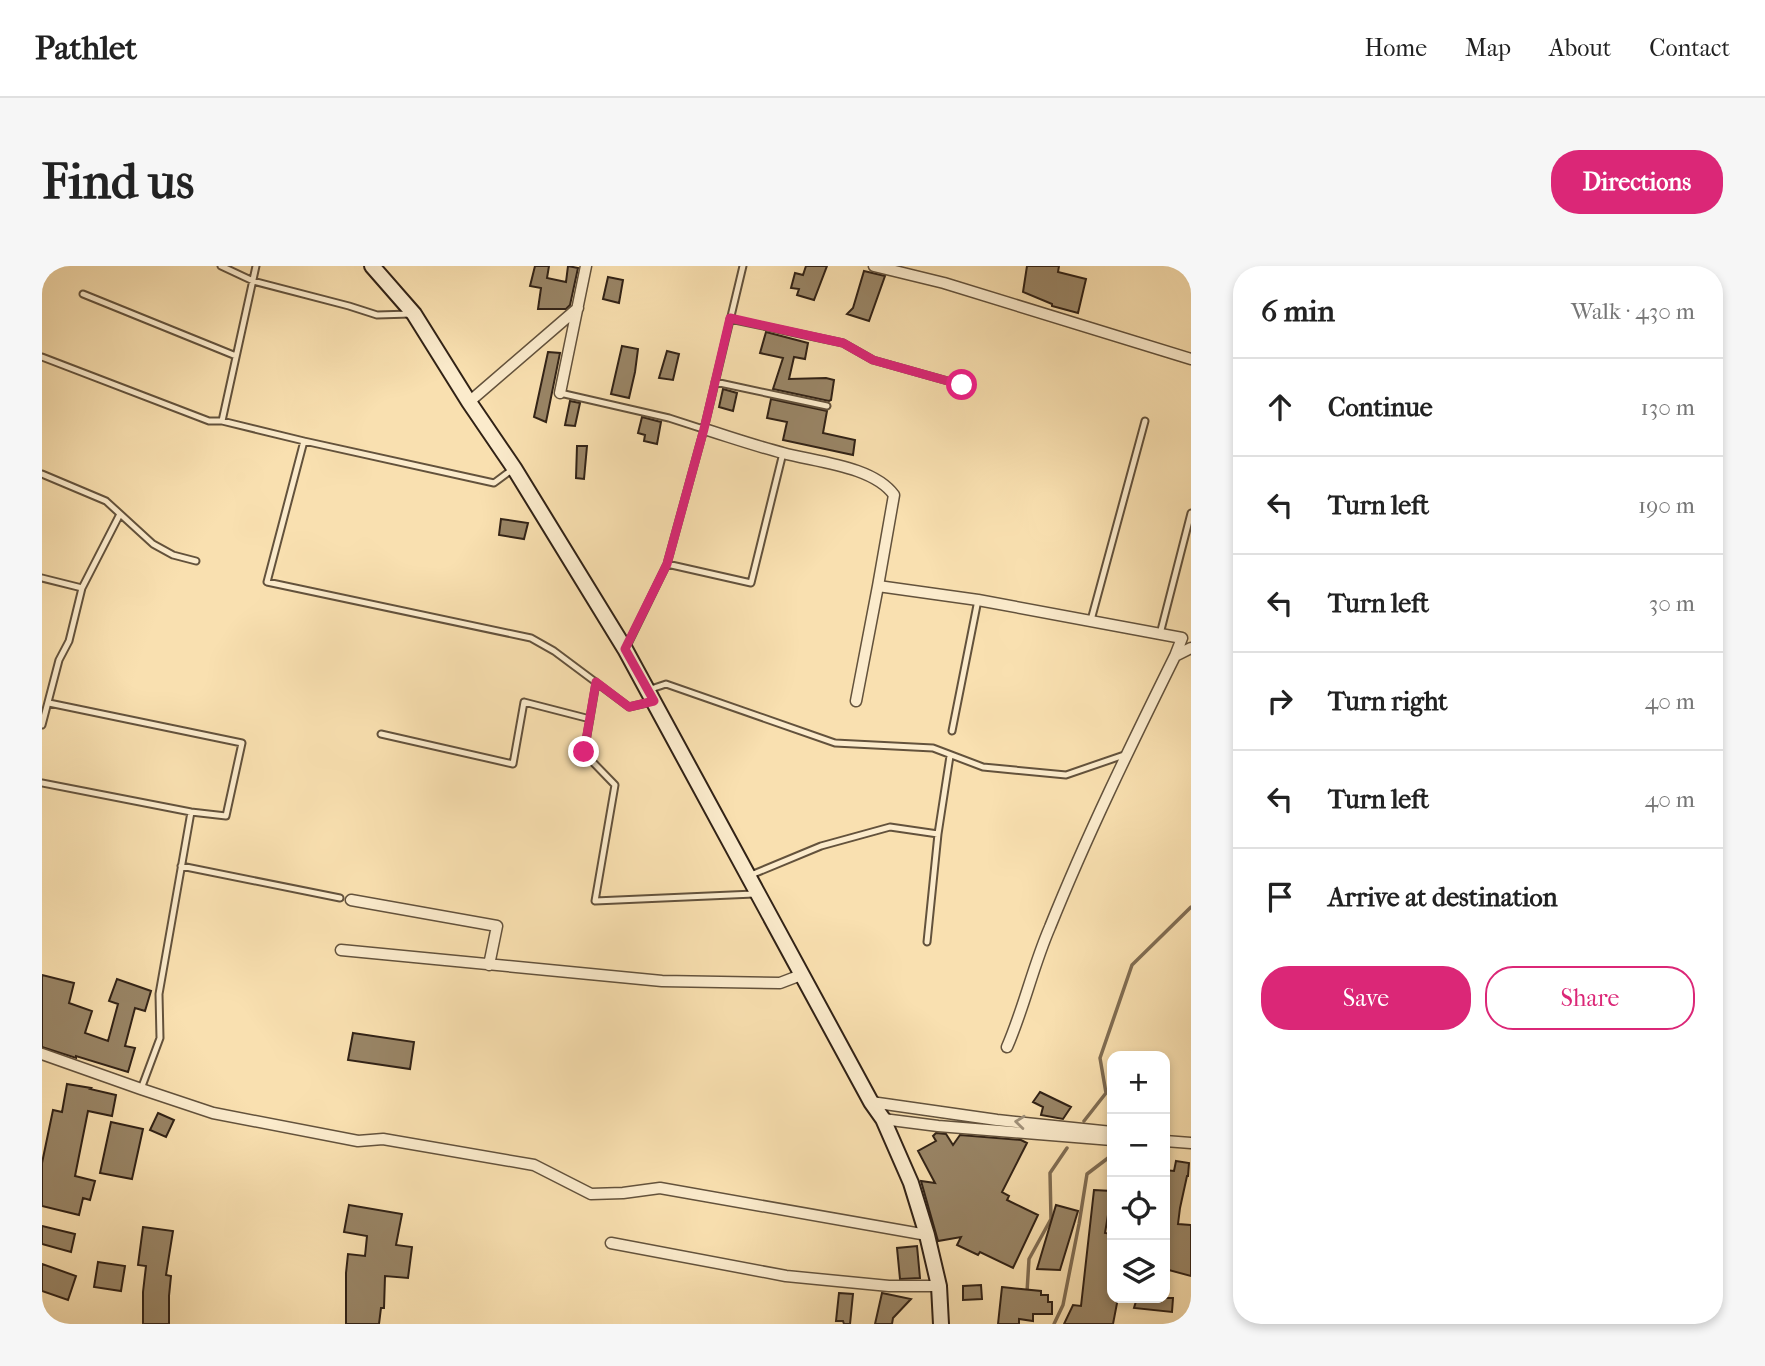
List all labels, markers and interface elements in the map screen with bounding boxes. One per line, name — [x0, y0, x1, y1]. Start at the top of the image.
text: Pathlet — [35, 29, 137, 68]
text: Home — [1365, 34, 1427, 62]
text: Map — [1465, 34, 1511, 62]
text: About — [1549, 34, 1611, 62]
text: Contact — [1649, 34, 1730, 62]
button: Directions — [1551, 150, 1723, 214]
text: Find us — [42, 153, 194, 211]
text: 6 min — [1261, 294, 1335, 329]
text: Walk · 430 m — [1571, 298, 1695, 325]
route start — [946, 369, 977, 400]
icon: ahead — [1261, 388, 1299, 426]
text: Continue — [1328, 392, 1433, 423]
text: 130 m — [1641, 394, 1695, 421]
icon: left — [1261, 486, 1299, 524]
text: Turn left — [1328, 490, 1429, 521]
text: 190 m — [1638, 492, 1695, 519]
icon: left — [1261, 584, 1299, 622]
text: Turn left — [1328, 588, 1429, 619]
text: 30 m — [1649, 590, 1695, 617]
icon: right — [1261, 682, 1299, 720]
text: Turn right — [1328, 686, 1448, 717]
text: 40 m — [1645, 688, 1695, 715]
route end — [568, 736, 599, 767]
icon: left — [1261, 780, 1299, 818]
text: Turn left — [1328, 784, 1429, 815]
text: 40 m — [1645, 786, 1695, 813]
icon: arrive — [1261, 878, 1299, 916]
text: Arrive at destination — [1328, 882, 1558, 913]
button: Save — [1261, 966, 1471, 1030]
button: Share — [1485, 966, 1695, 1030]
map controls — [1107, 1051, 1170, 1303]
button: + — [1107, 1051, 1170, 1114]
button: − — [1107, 1114, 1170, 1177]
one-way arrow — [1014, 1115, 1025, 1130]
button: locate — [1107, 1177, 1170, 1240]
button: layers — [1107, 1240, 1170, 1303]

